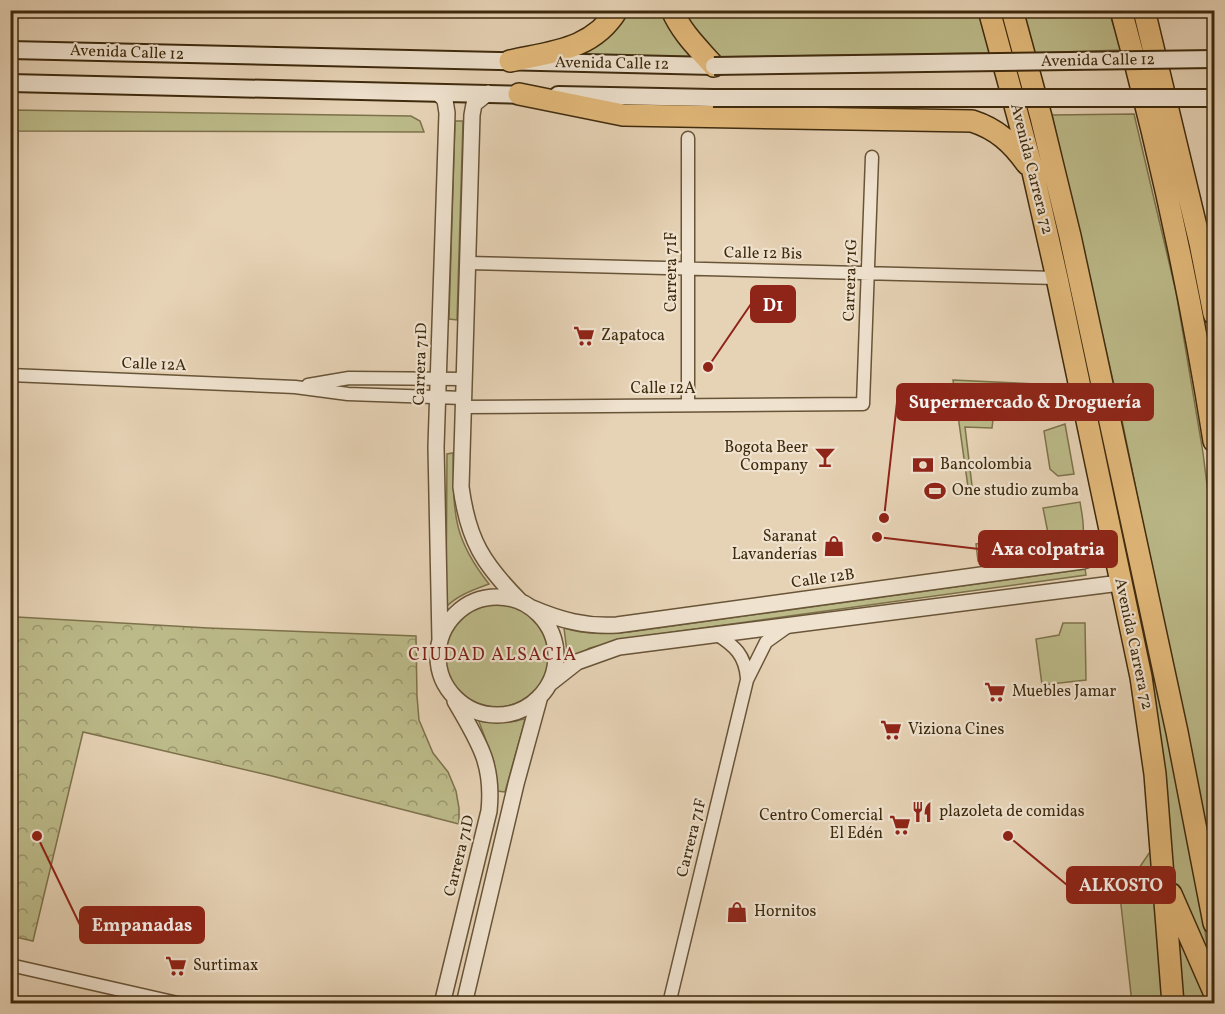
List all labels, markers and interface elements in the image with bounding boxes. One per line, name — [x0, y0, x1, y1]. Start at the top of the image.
street label: Avenida Calle 12 — [69, 40, 185, 66]
street label: Avenida Calle 12 — [1041, 49, 1155, 73]
street label: Avenida Calle 12 — [555, 52, 669, 76]
street label: Avenida Carrera 72 — [1004, 101, 1058, 237]
street label: Carrera 71F — [661, 232, 683, 312]
street label: Carrera 71G — [839, 238, 863, 322]
street label: Calle 12 Bis — [724, 242, 803, 266]
callout: D1 — [751, 286, 795, 322]
text: D1 — [763, 294, 783, 319]
street label: Carrera 71D — [409, 322, 433, 406]
supermarket icon: Zapatoca — [572, 324, 596, 348]
place label: Zapatoca — [601, 325, 665, 347]
street label: Calle 12A — [121, 353, 187, 377]
street label: Calle 12A — [631, 378, 695, 400]
callout: Supermercado & Droguería — [897, 384, 1153, 420]
text: Supermercado & Droguería — [909, 391, 1141, 416]
place label: Bogota Beer Company — [724, 437, 808, 477]
bar icon: Bogota Beer Company — [813, 445, 837, 469]
bank icon: Bancolombia — [911, 453, 935, 477]
place label: Bancolombia — [940, 454, 1032, 476]
sports icon: One studio zumba — [923, 479, 947, 503]
place label: One studio zumba — [952, 480, 1079, 502]
place label: Saranat Lavanderías — [732, 526, 817, 566]
callout: Axa colpatria — [979, 531, 1117, 567]
shop icon: Saranat Lavanderías — [822, 534, 846, 558]
text: Axa colpatria — [991, 538, 1105, 563]
street label: Calle 12B — [790, 564, 856, 594]
street label: Avenida Carrera 72 — [1108, 576, 1158, 712]
district label: CIUDAD ALSACIA — [408, 643, 578, 668]
supermarket icon: Muebles Jamar — [983, 680, 1007, 704]
place label: Muebles Jamar — [1012, 681, 1117, 703]
supermarket icon: Viziona Cines — [879, 718, 903, 742]
place label: Viziona Cines — [908, 719, 1004, 741]
street label: Carrera 71F — [672, 796, 712, 880]
restaurant icon: plazoleta de comidas — [910, 800, 934, 824]
place label: plazoleta de comidas — [939, 801, 1085, 823]
place label: Centro Comercial El Edén — [759, 805, 883, 845]
street label: Carrera 71D — [439, 813, 481, 899]
supermarket icon: Centro Comercial El Edén — [888, 813, 912, 837]
callout: ALKOSTO — [1067, 867, 1175, 903]
text: ALKOSTO — [1079, 874, 1163, 899]
shop icon: Hornitos — [725, 900, 749, 924]
place label: Hornitos — [754, 901, 817, 923]
callout: Empanadas — [80, 907, 204, 943]
text: Empanadas — [92, 914, 192, 939]
supermarket icon: Surtimax — [164, 954, 188, 978]
place label: Surtimax — [193, 955, 258, 977]

